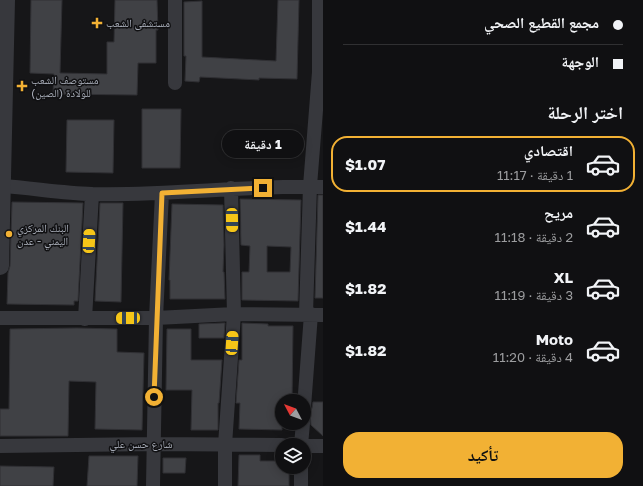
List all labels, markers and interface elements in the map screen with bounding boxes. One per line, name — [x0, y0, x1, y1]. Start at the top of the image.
text: مجمع القطيع الصحي — [484, 13, 599, 31]
place label: مستشفى الشعب — [106, 16, 170, 30]
marker: مستشفى الشعب — [91, 17, 103, 29]
text: الوجهة — [561, 52, 599, 70]
place label: مستوصف الشعب (الصين) للولادة — [31, 73, 99, 100]
marker: مستوصف الشعب (الصين) للولادة — [16, 80, 28, 92]
text: اختر الرحلة — [548, 101, 623, 123]
callout: 1 دقيقة — [222, 130, 304, 158]
text: 1 دقيقة — [244, 136, 282, 152]
text: اقتصادي — [524, 141, 573, 159]
icon: car — [585, 146, 621, 182]
text: $1.07 — [345, 155, 386, 173]
text: 1 دقيقة · 11:17 — [497, 167, 573, 183]
route end — [254, 179, 272, 197]
text: مريح — [544, 203, 573, 221]
car — [226, 208, 238, 232]
icon: car — [585, 208, 621, 244]
text: $1.44 — [345, 217, 386, 235]
place label: البنك المركزي اليمني - عدن — [17, 221, 69, 250]
marker: البنك المركزي اليمني - عدن — [4, 229, 14, 239]
car — [82, 229, 96, 253]
text: 2 دقيقة · 11:18 — [495, 229, 573, 245]
text: XL — [554, 268, 573, 286]
icon: car — [585, 270, 621, 306]
text: $1.82 — [345, 279, 386, 297]
text: 3 دقيقة · 11:19 — [495, 287, 573, 303]
car — [116, 312, 140, 324]
text: Moto — [536, 330, 573, 348]
car — [225, 331, 239, 355]
icon: car — [585, 332, 621, 368]
text: $1.82 — [345, 341, 386, 359]
text: 4 دقيقة · 11:20 — [493, 349, 573, 365]
route start — [145, 388, 163, 406]
north arrow — [275, 394, 311, 430]
map controls — [275, 394, 311, 474]
button: تأكيد — [343, 432, 623, 478]
street label: شارع حسن علي — [110, 437, 172, 453]
button: layers — [275, 438, 311, 474]

